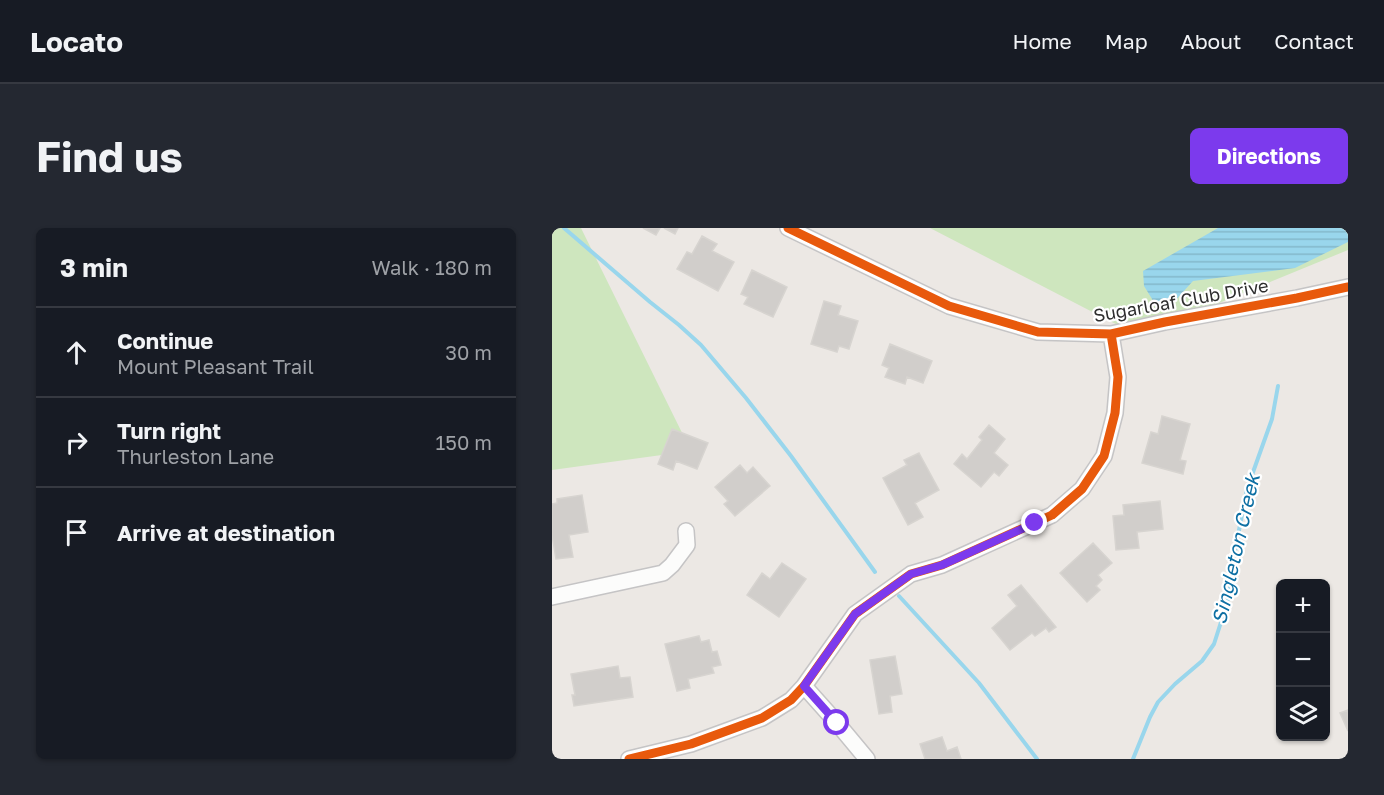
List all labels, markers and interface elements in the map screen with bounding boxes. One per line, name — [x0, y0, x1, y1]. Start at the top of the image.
text: Locato — [30, 25, 123, 58]
text: Home — [1012, 28, 1072, 54]
text: Map — [1105, 28, 1148, 54]
text: About — [1181, 28, 1241, 54]
text: Contact — [1274, 28, 1354, 54]
button: Directions — [1190, 128, 1348, 184]
text: Find us — [36, 131, 183, 181]
text: 3 min — [60, 252, 128, 283]
text: Walk · 180 m — [372, 255, 492, 279]
street label: Sugarloaf Club Drive — [1092, 274, 1270, 326]
text: Continue — [117, 327, 213, 354]
icon: ahead — [60, 336, 93, 369]
text: 30 m — [445, 340, 492, 364]
text: Mount Pleasant Trail — [117, 354, 314, 378]
text: Turn right — [117, 417, 221, 444]
icon: right — [60, 426, 93, 459]
text: 150 m — [436, 430, 492, 454]
text: Thurleston Lane — [117, 444, 274, 468]
water label: Singleton Creek — [1206, 469, 1266, 627]
route end — [1021, 509, 1047, 535]
icon: arrive — [60, 516, 93, 549]
text: Arrive at destination — [117, 519, 335, 546]
map controls — [1276, 579, 1330, 741]
button: + — [1276, 579, 1330, 633]
button: − — [1276, 633, 1330, 687]
button: layers — [1276, 687, 1330, 741]
route start — [823, 709, 849, 735]

